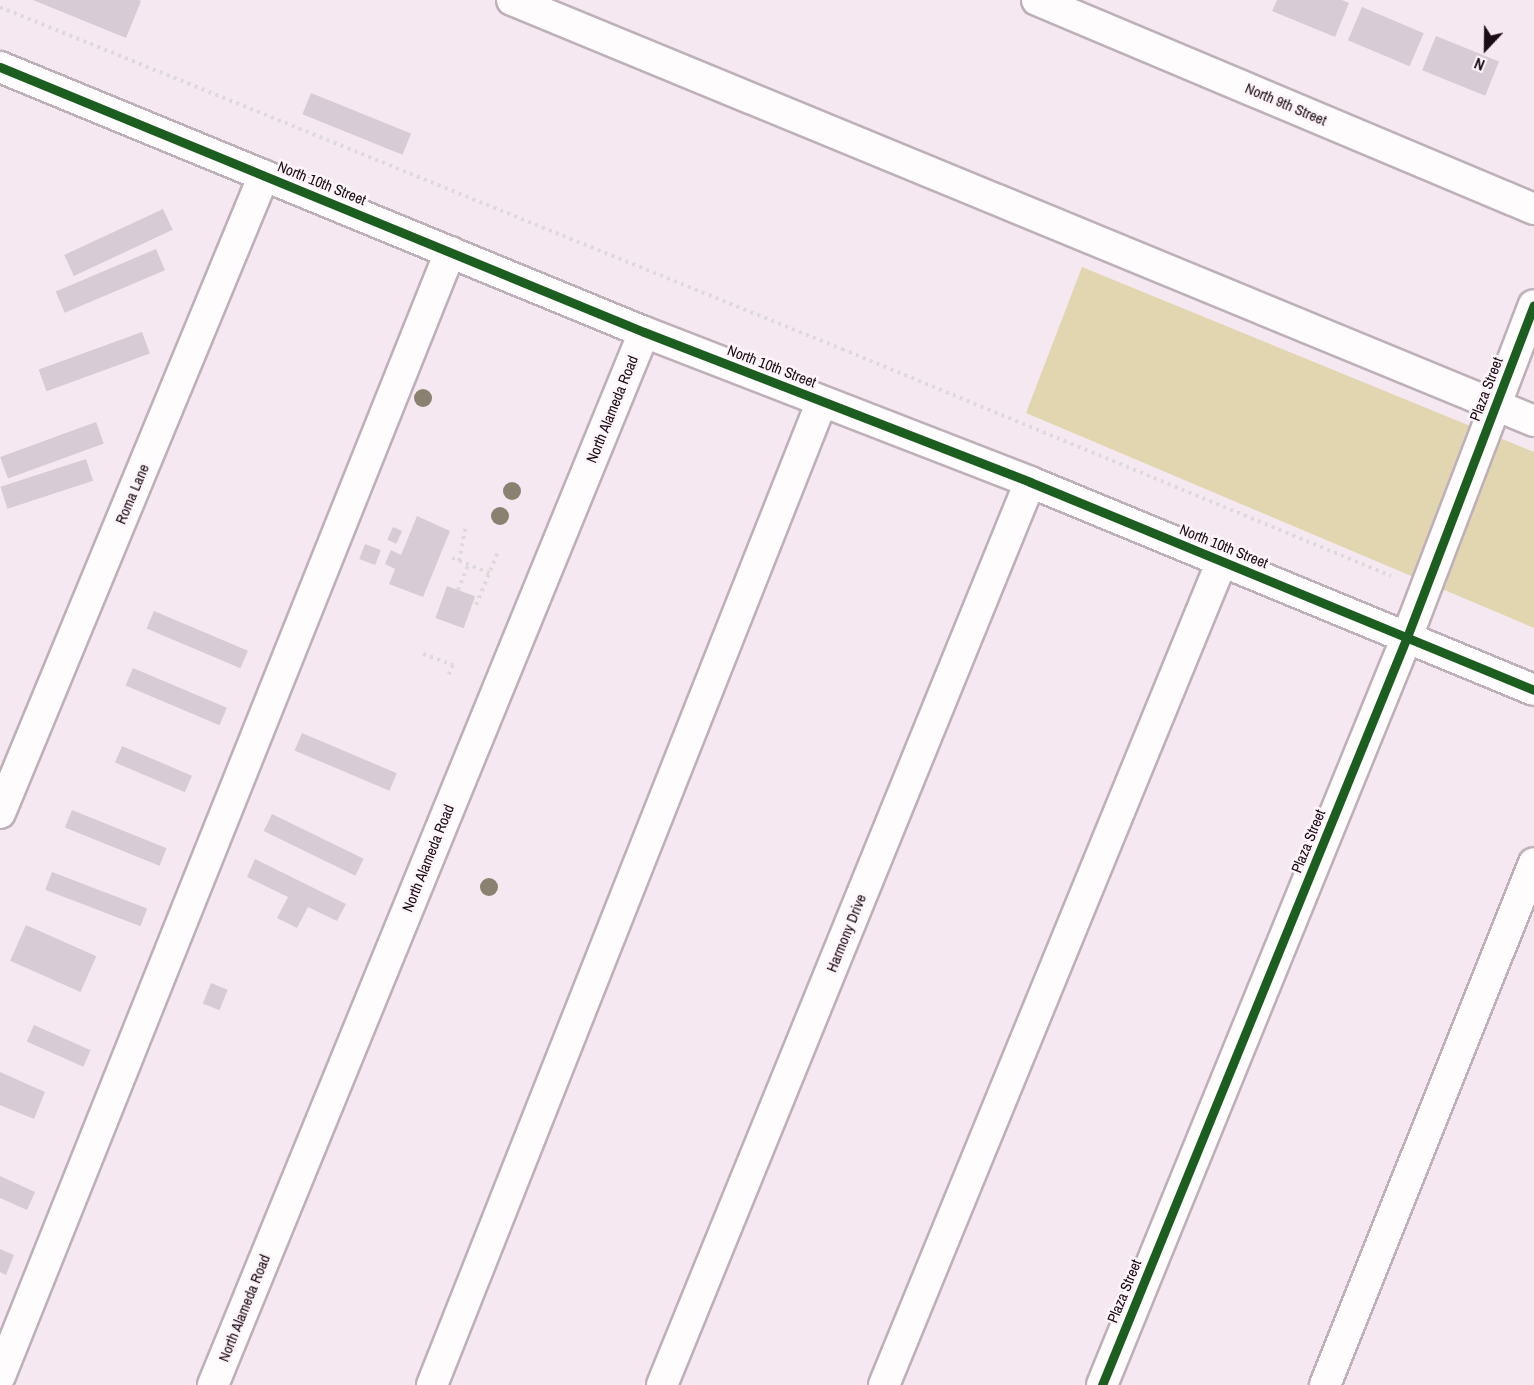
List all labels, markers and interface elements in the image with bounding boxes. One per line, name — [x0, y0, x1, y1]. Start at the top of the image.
north arrow — [1456, 18, 1516, 78]
text: N — [1471, 53, 1488, 77]
street label: North 9th Street — [1243, 79, 1329, 129]
street label: North 10th Street — [275, 157, 369, 209]
street label: North 10th Street — [725, 341, 819, 391]
street label: North Alameda Road — [582, 352, 642, 466]
street label: Plaza Street — [1466, 354, 1506, 424]
street label: Roma Lane — [111, 461, 153, 527]
street label: North 10th Street — [1177, 520, 1271, 572]
street label: North Alameda Road — [398, 801, 458, 915]
street label: Plaza Street — [1287, 807, 1329, 875]
street label: Harmony Drive — [822, 891, 870, 975]
street label: North Alameda Road — [214, 1251, 274, 1365]
street label: Plaza Street — [1103, 1257, 1145, 1325]

